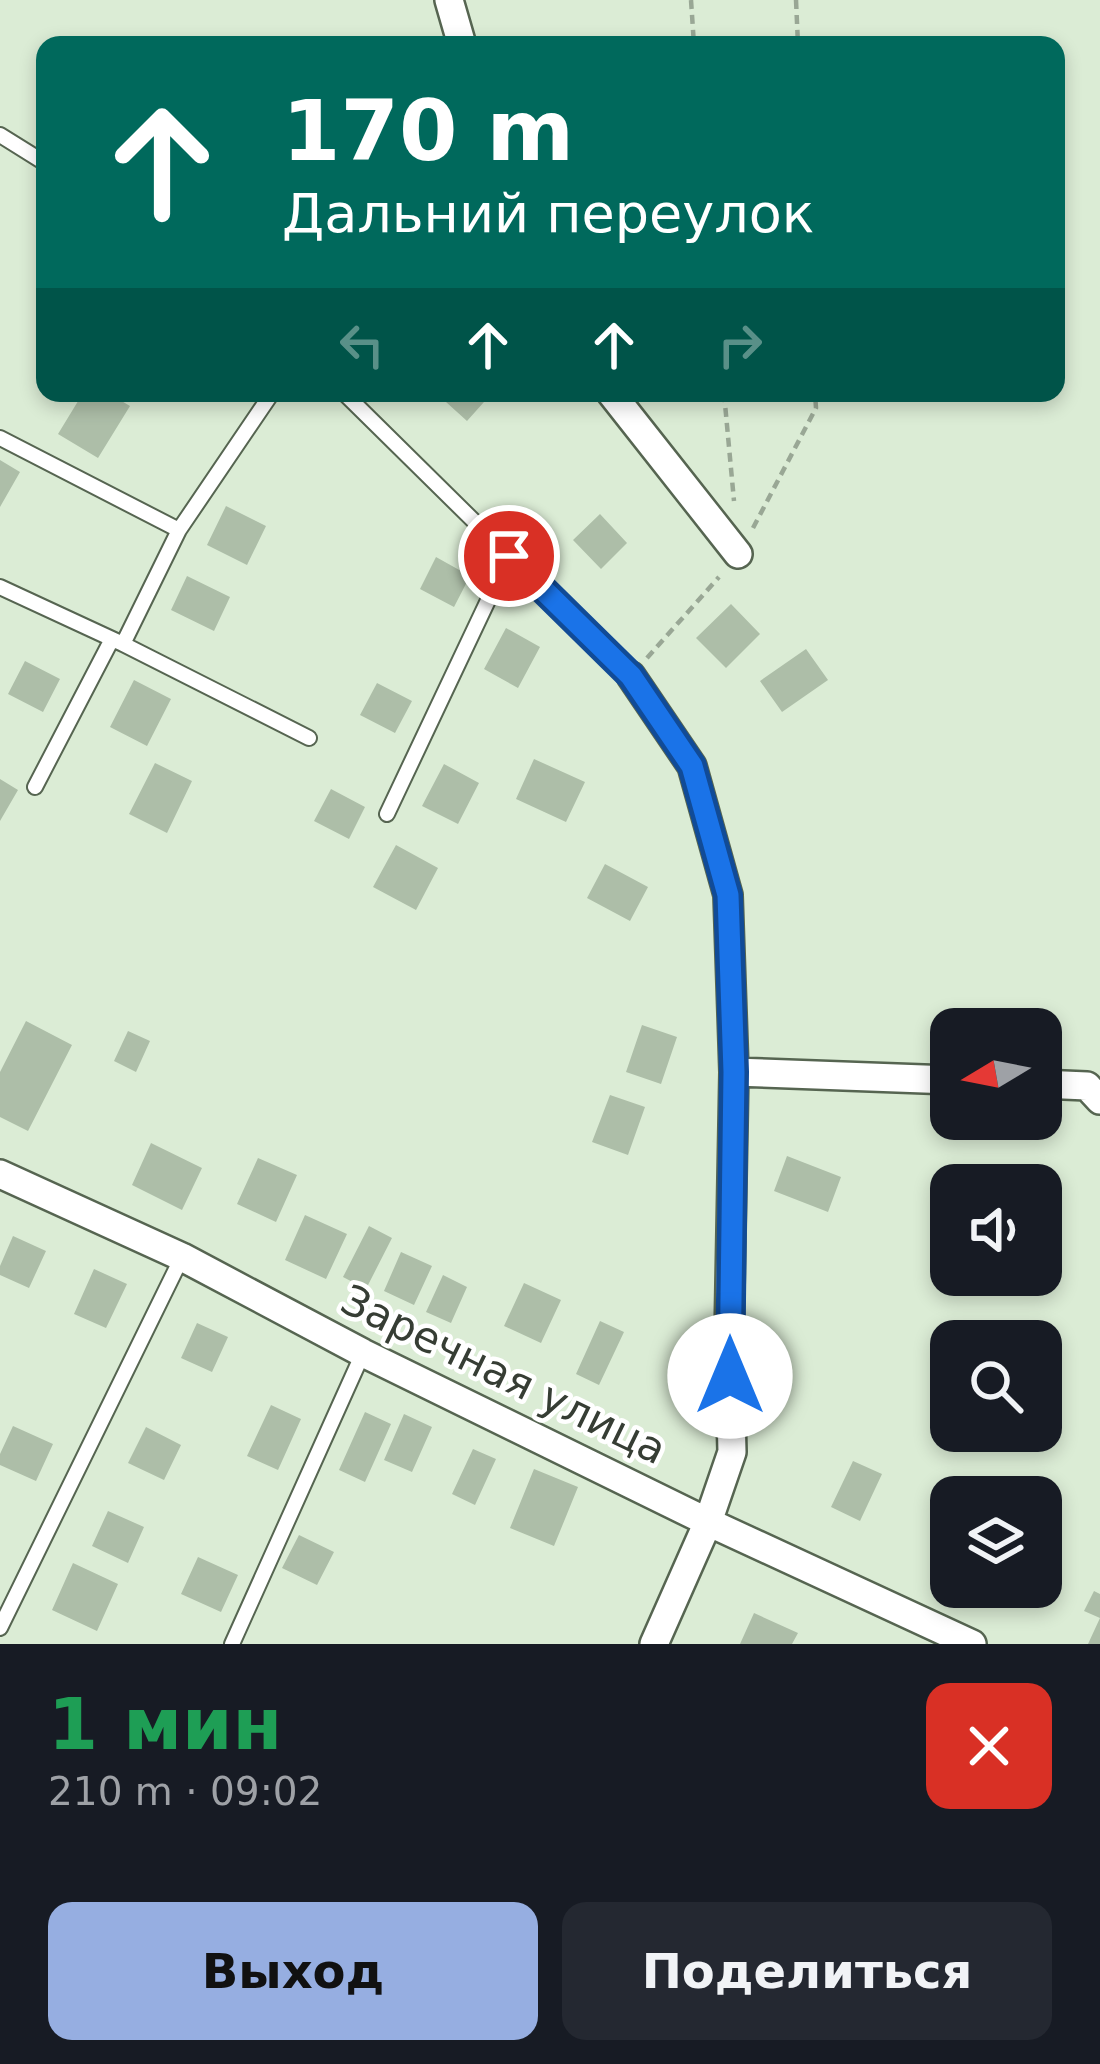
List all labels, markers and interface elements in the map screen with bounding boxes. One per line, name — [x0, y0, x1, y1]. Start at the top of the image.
text: 170 m — [282, 82, 574, 180]
icon: ahead — [84, 84, 240, 240]
text: Дальний переулок — [282, 182, 814, 245]
icon: left — [329, 312, 395, 378]
icon: ahead — [455, 312, 521, 378]
icon: ahead — [581, 312, 647, 378]
icon: right — [707, 312, 773, 378]
pin — [458, 505, 560, 607]
icon: arrive — [476, 523, 542, 589]
north arrow — [930, 1008, 1062, 1140]
map controls — [930, 1008, 1062, 1608]
button: sound — [930, 1164, 1062, 1296]
street label: Заречная улица — [333, 1275, 674, 1474]
position arrow — [667, 1313, 793, 1439]
button: search — [930, 1320, 1062, 1452]
button: layers — [930, 1476, 1062, 1608]
text: 1 мин — [48, 1682, 282, 1766]
button: close — [926, 1683, 1052, 1809]
text: 210 m · 09:02 — [48, 1769, 322, 1814]
button: Выход — [48, 1902, 538, 2040]
button: Поделиться — [562, 1902, 1052, 2040]

